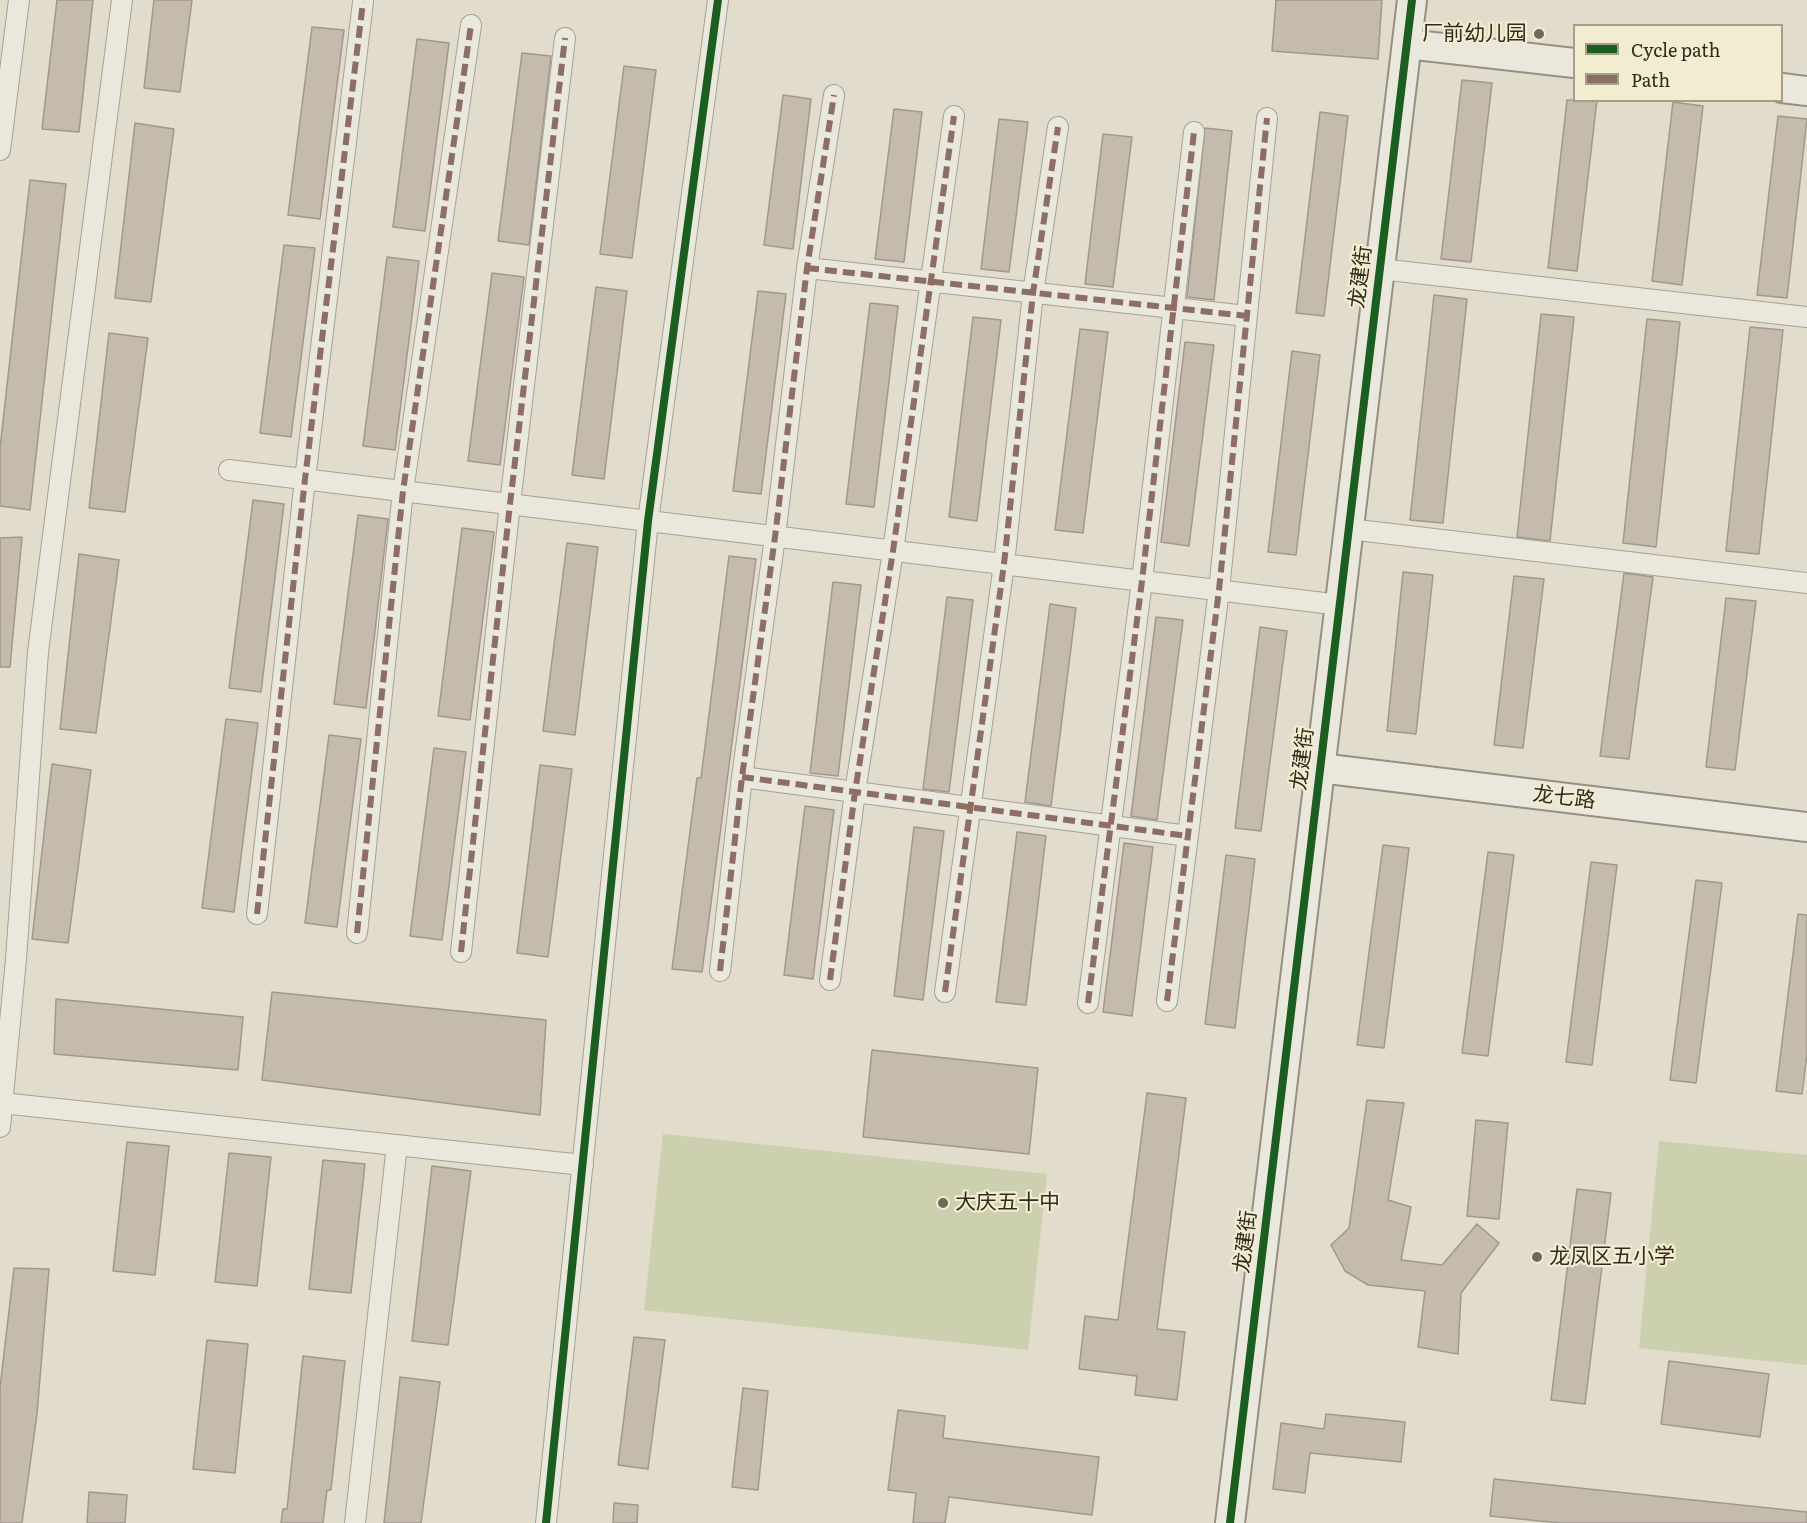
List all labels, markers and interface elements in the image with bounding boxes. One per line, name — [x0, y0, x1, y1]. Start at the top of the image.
place label: 厂前幼儿园 — [1422, 21, 1527, 47]
legend — [1573, 24, 1783, 102]
marker: 厂前幼儿园 — [1532, 27, 1546, 41]
text: Cycle path — [1631, 36, 1720, 63]
text: Path — [1631, 66, 1670, 93]
street label: 龙建街 — [1345, 244, 1377, 310]
street label: 龙建街 — [1287, 726, 1319, 792]
street label: 龙七路 — [1531, 782, 1597, 814]
place label: 大庆五十中 — [955, 1190, 1060, 1216]
marker: 大庆五十中 — [936, 1196, 950, 1210]
street label: 龙建街 — [1230, 1209, 1262, 1275]
place label: 龙凤区五小学 — [1549, 1244, 1675, 1270]
marker: 龙凤区五小学 — [1530, 1250, 1544, 1264]

